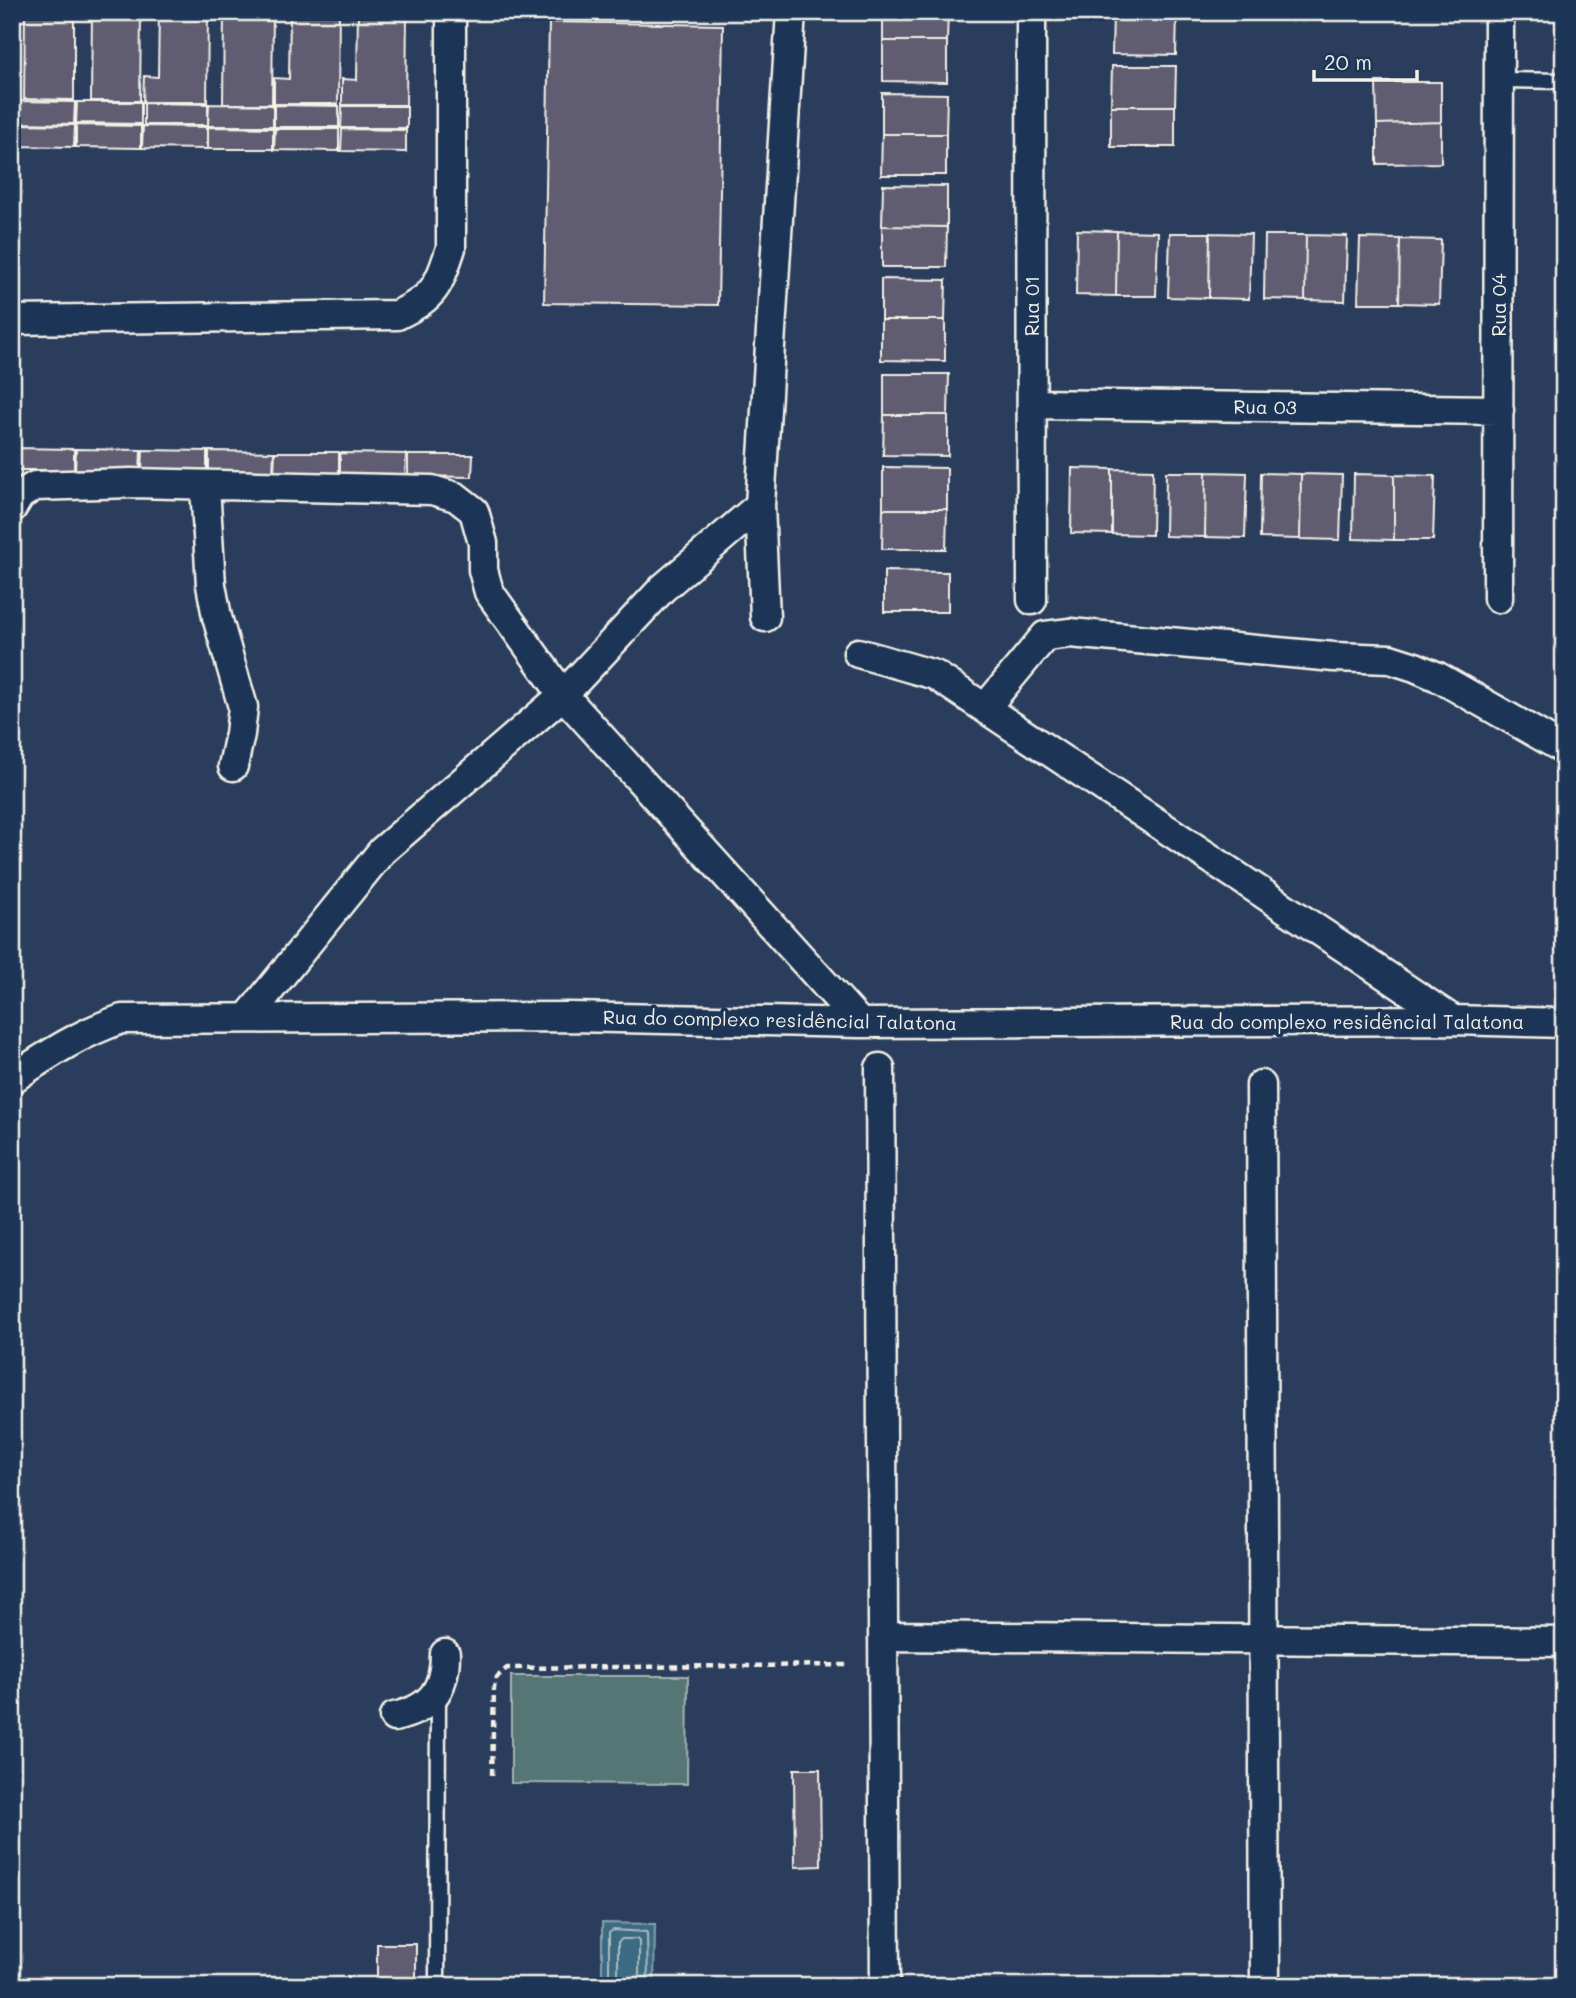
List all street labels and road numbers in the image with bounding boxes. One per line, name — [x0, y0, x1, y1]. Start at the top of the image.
street label: Rua 04 — [1486, 273, 1511, 337]
street label: Rua 01 — [1019, 276, 1044, 336]
street label: Rua 03 — [1233, 393, 1297, 420]
street label: Rua do complexo residêncial Talatona — [603, 1004, 957, 1035]
street label: Rua do complexo residêncial Talatona — [1170, 1009, 1524, 1034]

